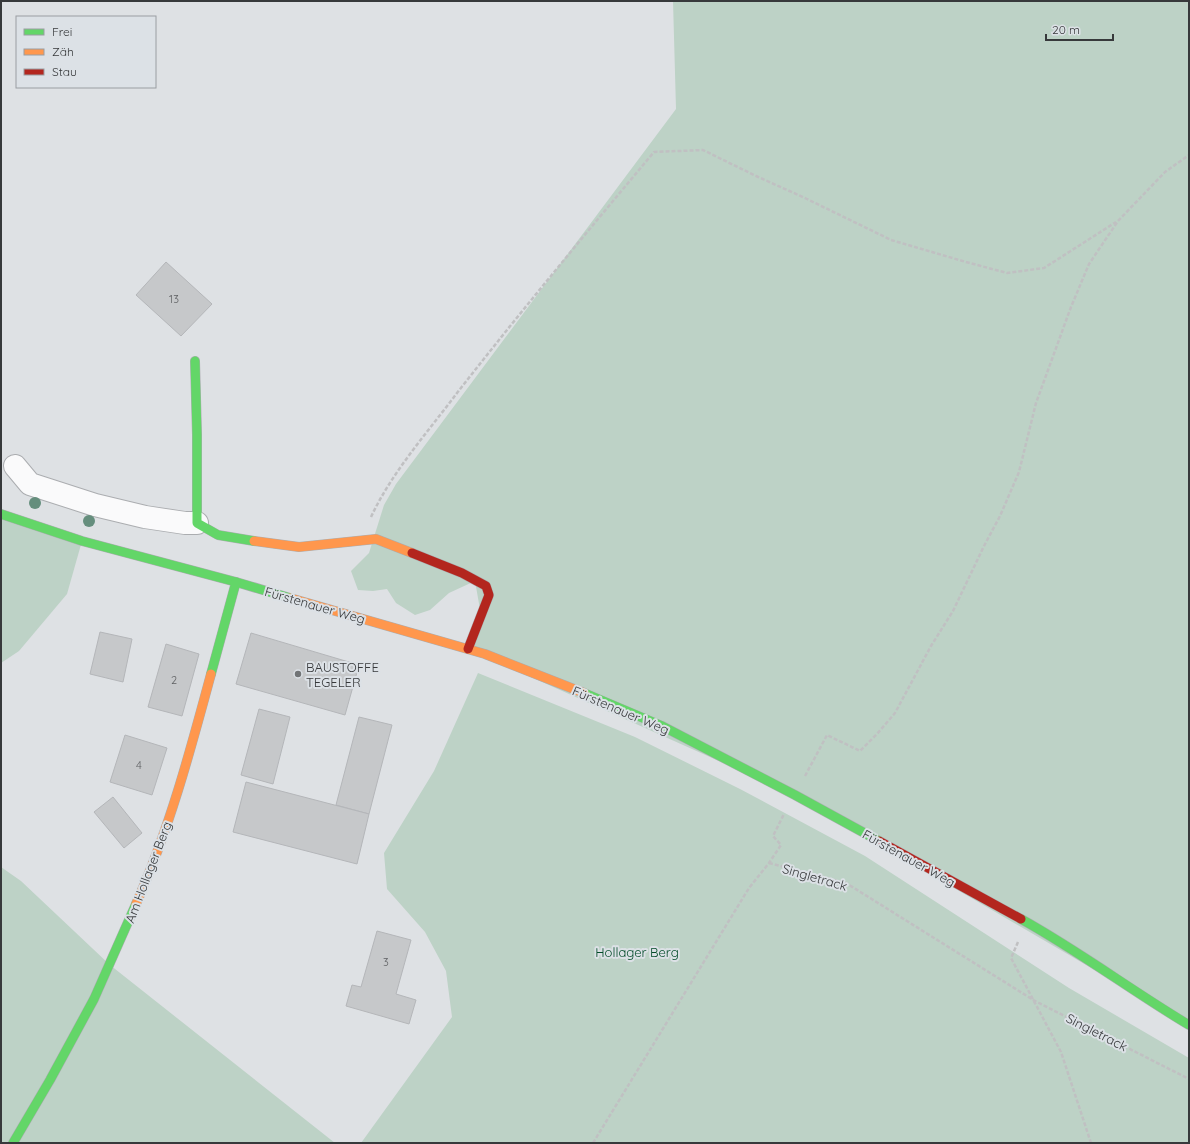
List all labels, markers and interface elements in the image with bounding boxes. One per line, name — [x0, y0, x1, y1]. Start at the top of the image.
legend — [16, 16, 156, 88]
scale bar — [1046, 16, 1113, 42]
text: 20 m — [1052, 22, 1080, 37]
text: Frei — [52, 24, 72, 39]
text: Zäh — [52, 44, 74, 59]
text: Stau — [52, 64, 77, 79]
house number: 13 — [169, 292, 179, 306]
street label: Fürstenauer Weg — [263, 583, 367, 627]
place label: BAUSTOFFE TEGELER — [306, 659, 379, 690]
marker: BAUSTOFFE TEGELER — [293, 669, 303, 679]
house number: 2 — [171, 673, 177, 687]
street label: Fürstenauer Weg — [570, 682, 672, 738]
house number: 4 — [136, 758, 142, 772]
street label: Am Hollager Berg — [121, 819, 175, 925]
street label: Fürstenauer Weg — [860, 826, 958, 890]
street label: Singletrack — [781, 860, 849, 894]
park label: Hollager Berg — [595, 944, 679, 960]
house number: 3 — [383, 955, 389, 969]
street label: Singletrack — [1064, 1010, 1130, 1054]

